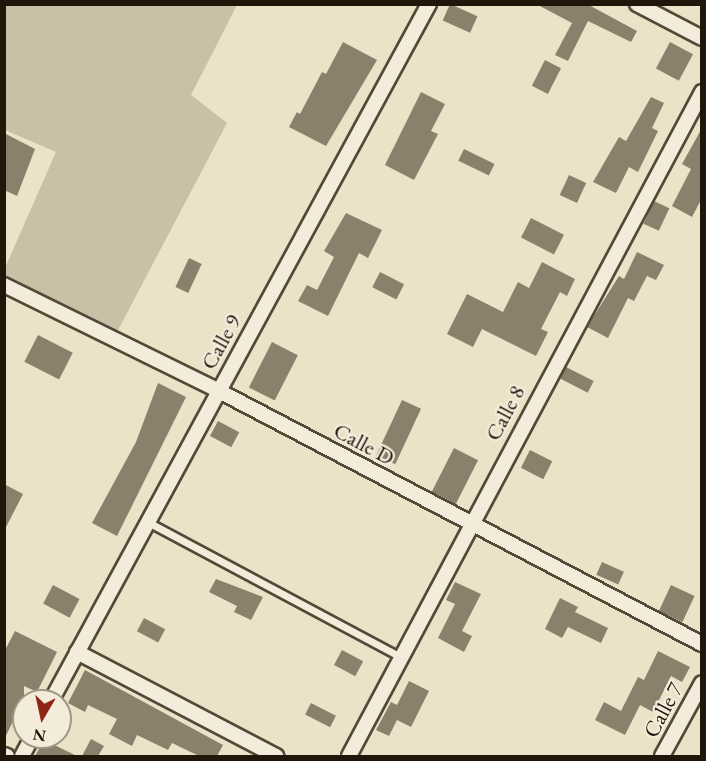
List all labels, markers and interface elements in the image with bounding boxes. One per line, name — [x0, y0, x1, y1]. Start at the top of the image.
street label: Calle 9 — [195, 310, 247, 374]
street label: Calle 8 — [480, 381, 530, 445]
street label: Calle D — [329, 417, 399, 471]
street label: Calle 7 — [638, 678, 688, 742]
north arrow — [12, 689, 72, 749]
text: N — [31, 724, 47, 747]

